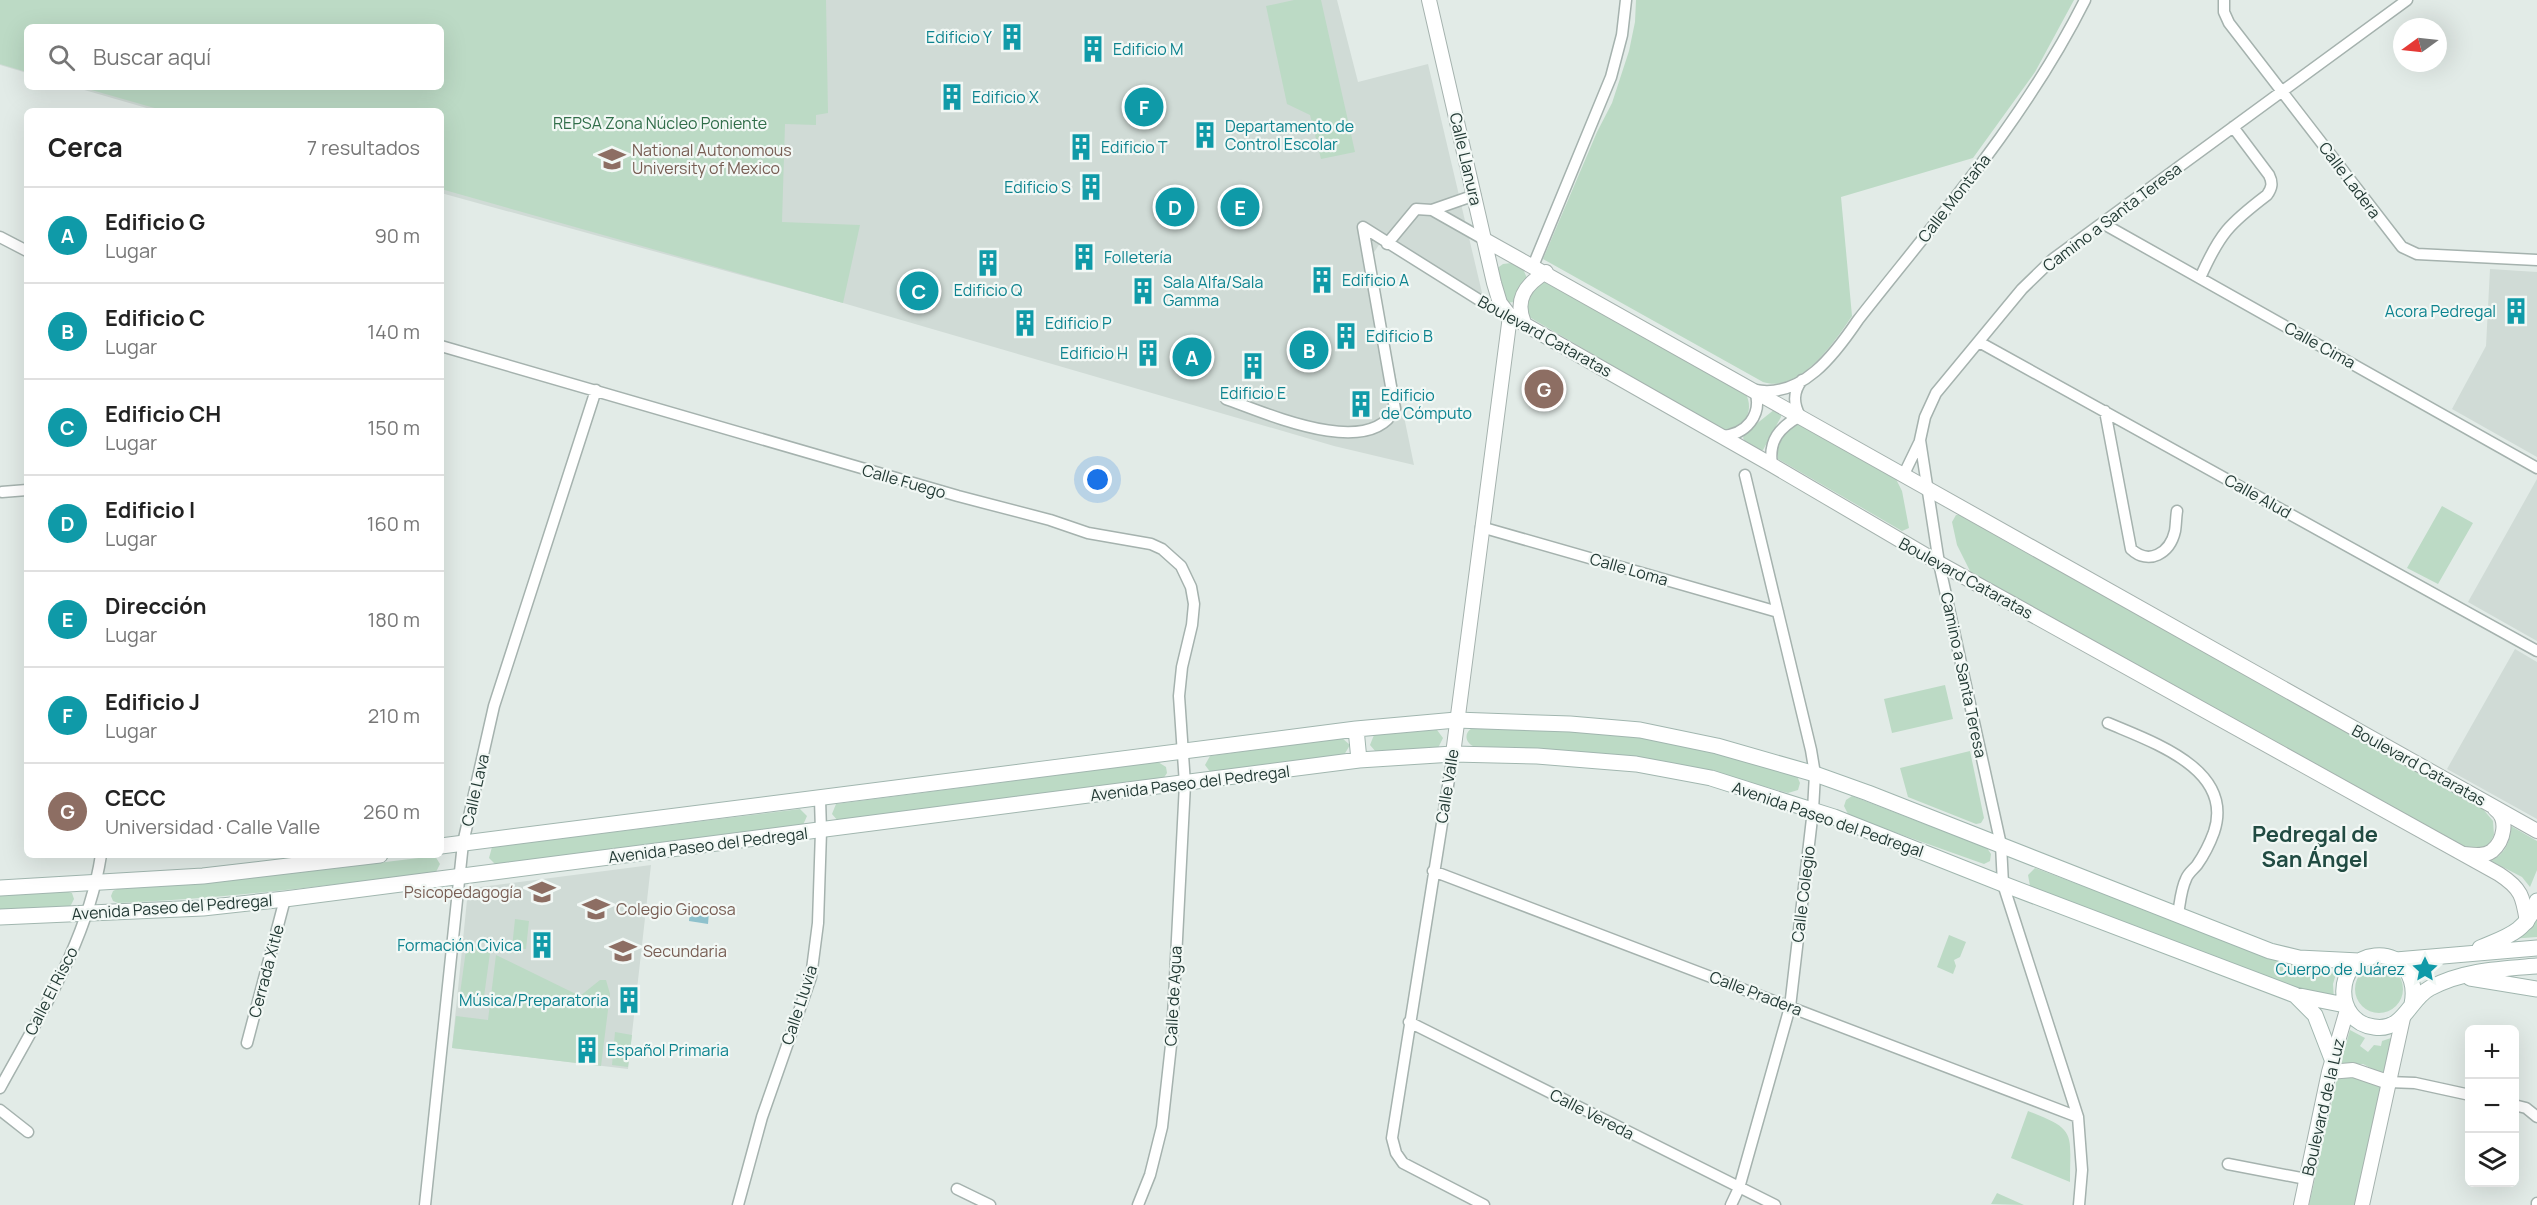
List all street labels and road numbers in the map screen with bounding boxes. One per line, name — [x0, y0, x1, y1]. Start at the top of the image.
street label: Calle Llanura — [1445, 110, 1487, 208]
street label: Calle Ladera — [2314, 137, 2386, 223]
street label: Calle Montaña — [1913, 149, 1995, 247]
street label: Camino a Santa Teresa — [2038, 158, 2186, 276]
street label: Boulevard Cataratas — [1474, 290, 1616, 382]
street label: Calle Cima — [2281, 316, 2359, 374]
street label: Calle Fuego — [860, 459, 948, 503]
street label: Calle Alud — [2221, 469, 2295, 523]
street label: Boulevard Cataratas — [1895, 532, 2037, 624]
street label: Calle Loma — [1587, 547, 1671, 591]
street label: Camino a Santa Teresa — [1936, 590, 1992, 760]
street label: Boulevard Cataratas — [2348, 719, 2490, 811]
street label: Calle Valle — [1430, 747, 1464, 825]
street label: Calle Lava — [456, 752, 494, 828]
street label: Avenida Paseo del Pedregal — [1089, 760, 1291, 806]
street label: Avenida Paseo del Pedregal — [1729, 776, 1927, 862]
street label: Avenida Paseo del Pedregal — [607, 822, 809, 868]
street label: Calle Colegio — [1786, 845, 1820, 943]
street label: Avenida Paseo del Pedregal — [71, 889, 273, 925]
street label: Cerrada Xitle — [243, 922, 289, 1020]
street label: Calle El Risco — [19, 943, 83, 1039]
street label: Calle de Agua — [1159, 945, 1187, 1047]
street label: Calle Lluvia — [776, 962, 822, 1048]
street label: Calle Pradera — [1707, 965, 1805, 1021]
street label: Boulevard de la Luz — [2296, 1036, 2350, 1178]
street label: Calle Vereda — [1546, 1083, 1638, 1145]

